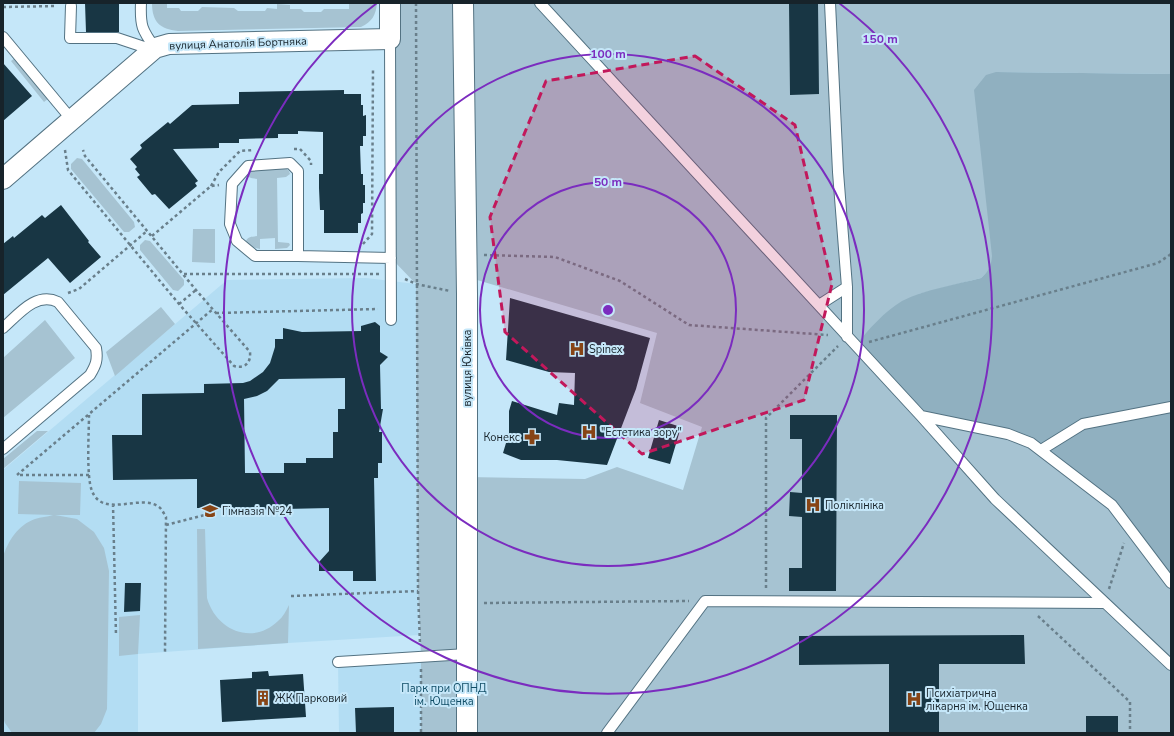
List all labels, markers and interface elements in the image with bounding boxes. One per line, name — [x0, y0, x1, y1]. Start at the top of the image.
text: 150 m — [862, 31, 898, 47]
street label: вулиця Анатолія Бортняка — [169, 34, 307, 53]
text: 100 m — [590, 46, 626, 62]
text: 50 m — [594, 174, 622, 190]
centre of rings — [601, 303, 615, 317]
street label: вулиця Юківка — [460, 330, 475, 406]
hospital icon: Spinex — [568, 340, 586, 358]
place label: Spinex — [589, 342, 623, 357]
hospital icon: "Естетика зору" — [580, 423, 598, 441]
place label: "Естетика зору" — [601, 425, 682, 440]
pharmacy icon: Конекс — [523, 428, 541, 446]
place label: Конекс — [483, 430, 520, 445]
hospital icon: Поліклініка — [804, 496, 822, 514]
place label: Поліклініка — [825, 498, 884, 513]
school or university icon: Гімназія №24 — [201, 502, 219, 520]
place label: Гімназія №24 — [222, 504, 293, 519]
park label: Парк при ОПНД ім. Ющенка — [401, 681, 487, 709]
place label: Психіатрична лікарня ім. Ющенка — [926, 686, 1028, 714]
building icon: ЖК Парковий — [254, 689, 272, 707]
hospital icon: Психіатрична лікарня ім. Ющенка — [905, 690, 923, 708]
place label: ЖК Парковий — [275, 691, 347, 706]

